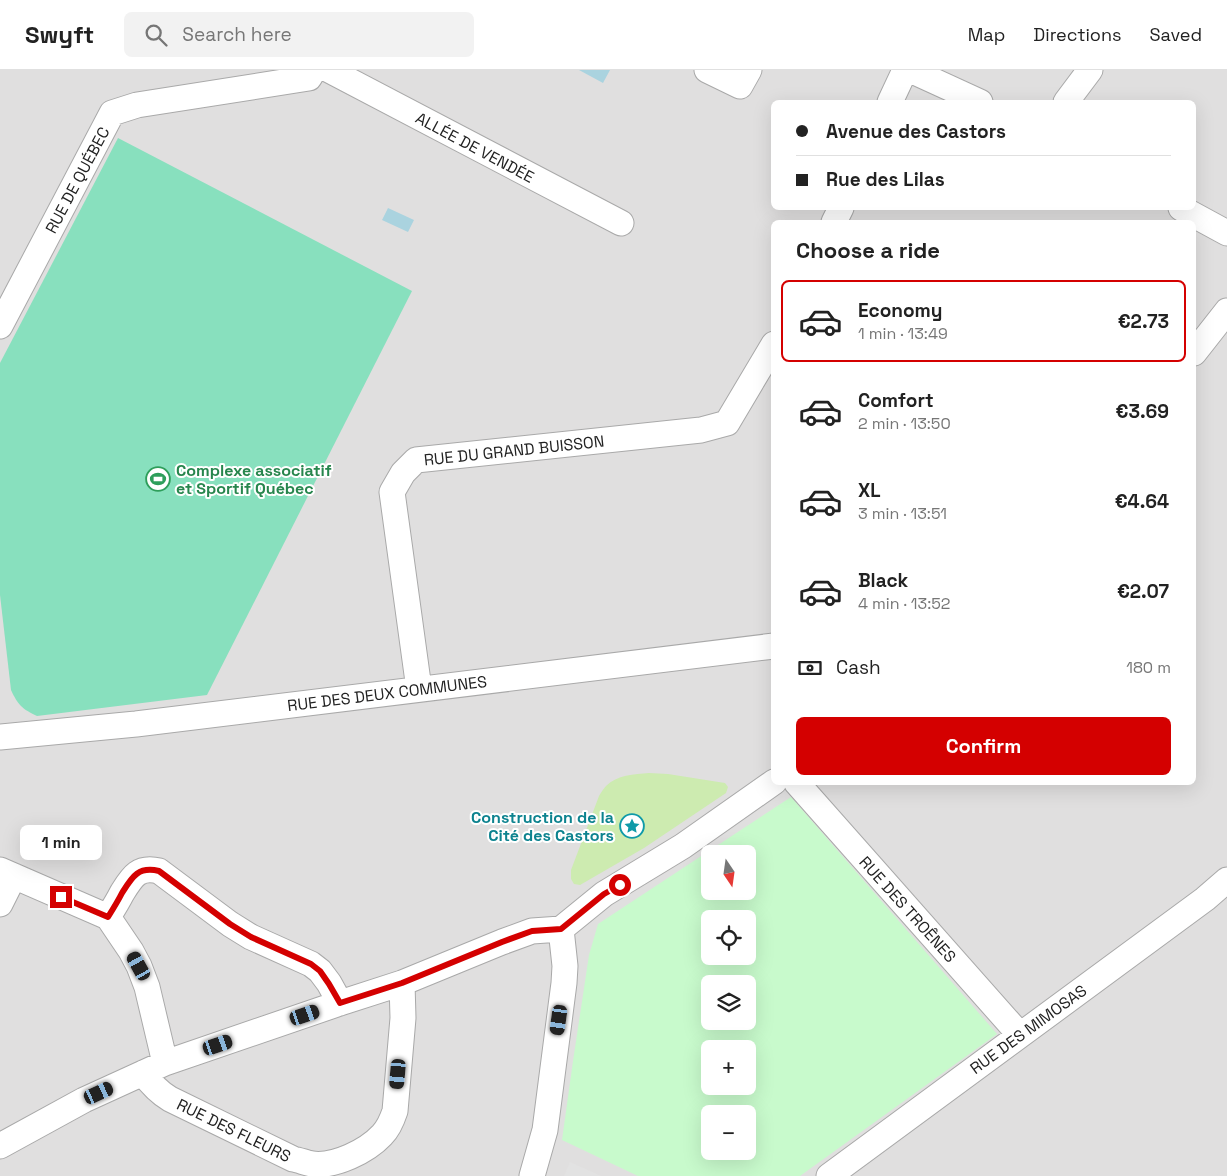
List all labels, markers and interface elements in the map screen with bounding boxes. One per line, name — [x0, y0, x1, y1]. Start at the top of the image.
search box — [124, 12, 474, 57]
text: Swyft — [25, 19, 94, 50]
icon: search — [142, 21, 170, 49]
text: Search here — [182, 22, 292, 47]
text: Map — [968, 23, 1005, 46]
text: Directions — [1033, 23, 1122, 46]
text: Saved — [1150, 23, 1202, 46]
street label: ALLÉE DE VENDÉE — [412, 107, 538, 188]
text: Avenue des Castors — [826, 119, 1006, 144]
street label: RUE DE QUÉBEC — [41, 123, 114, 237]
text: Rue des Lilas — [826, 167, 945, 192]
text: Choose a ride — [796, 236, 940, 264]
text: Economy — [858, 298, 942, 323]
icon: car — [798, 299, 843, 344]
text: €2.73 — [1118, 309, 1169, 334]
text: 1 min · 13:49 — [858, 323, 948, 344]
text: Comfort — [858, 388, 934, 413]
icon: car — [798, 389, 843, 434]
text: €3.69 — [1116, 399, 1169, 424]
text: 2 min · 13:50 — [858, 413, 951, 434]
street label: RUE DU GRAND BUISSON — [423, 431, 605, 470]
place label: Complexe associatif et Sportif Québec — [176, 460, 332, 499]
sports icon: Complexe associatif et Sportif Québec — [145, 466, 171, 492]
text: XL — [858, 478, 881, 503]
icon: car — [798, 479, 843, 524]
text: €4.64 — [1115, 489, 1169, 514]
text: 3 min · 13:51 — [858, 503, 947, 524]
text: Black — [858, 568, 908, 593]
icon: car — [798, 569, 843, 614]
text: €2.07 — [1117, 579, 1169, 604]
text: 4 min · 13:52 — [858, 593, 950, 614]
icon: cash — [796, 654, 824, 682]
text: Cash — [836, 655, 881, 680]
text: 180 m — [1126, 657, 1171, 678]
street label: RUE DES DEUX COMMUNES — [286, 671, 488, 716]
button: Confirm — [796, 717, 1171, 775]
place label: Construction de la Cité des Castors — [471, 807, 614, 846]
place icon: Construction de la Cité des Castors — [619, 813, 645, 839]
callout: 1 min — [20, 824, 102, 860]
text: 1 min — [41, 832, 81, 853]
north arrow — [701, 845, 756, 900]
map controls — [701, 845, 756, 1160]
street label: RUE DES TROÊNES — [854, 852, 961, 967]
route start — [609, 874, 631, 896]
route end — [50, 886, 72, 908]
button: locate — [701, 910, 756, 965]
car — [125, 949, 152, 983]
button: layers — [701, 975, 756, 1030]
street label: RUE DES MIMOSAS — [966, 980, 1091, 1079]
car — [288, 1003, 321, 1027]
car — [549, 1004, 568, 1036]
car — [201, 1033, 234, 1057]
button: + — [701, 1040, 756, 1095]
car — [389, 1058, 406, 1090]
car — [82, 1080, 115, 1106]
street label: RUE DES FLEURS — [173, 1094, 294, 1167]
button: − — [701, 1105, 756, 1160]

